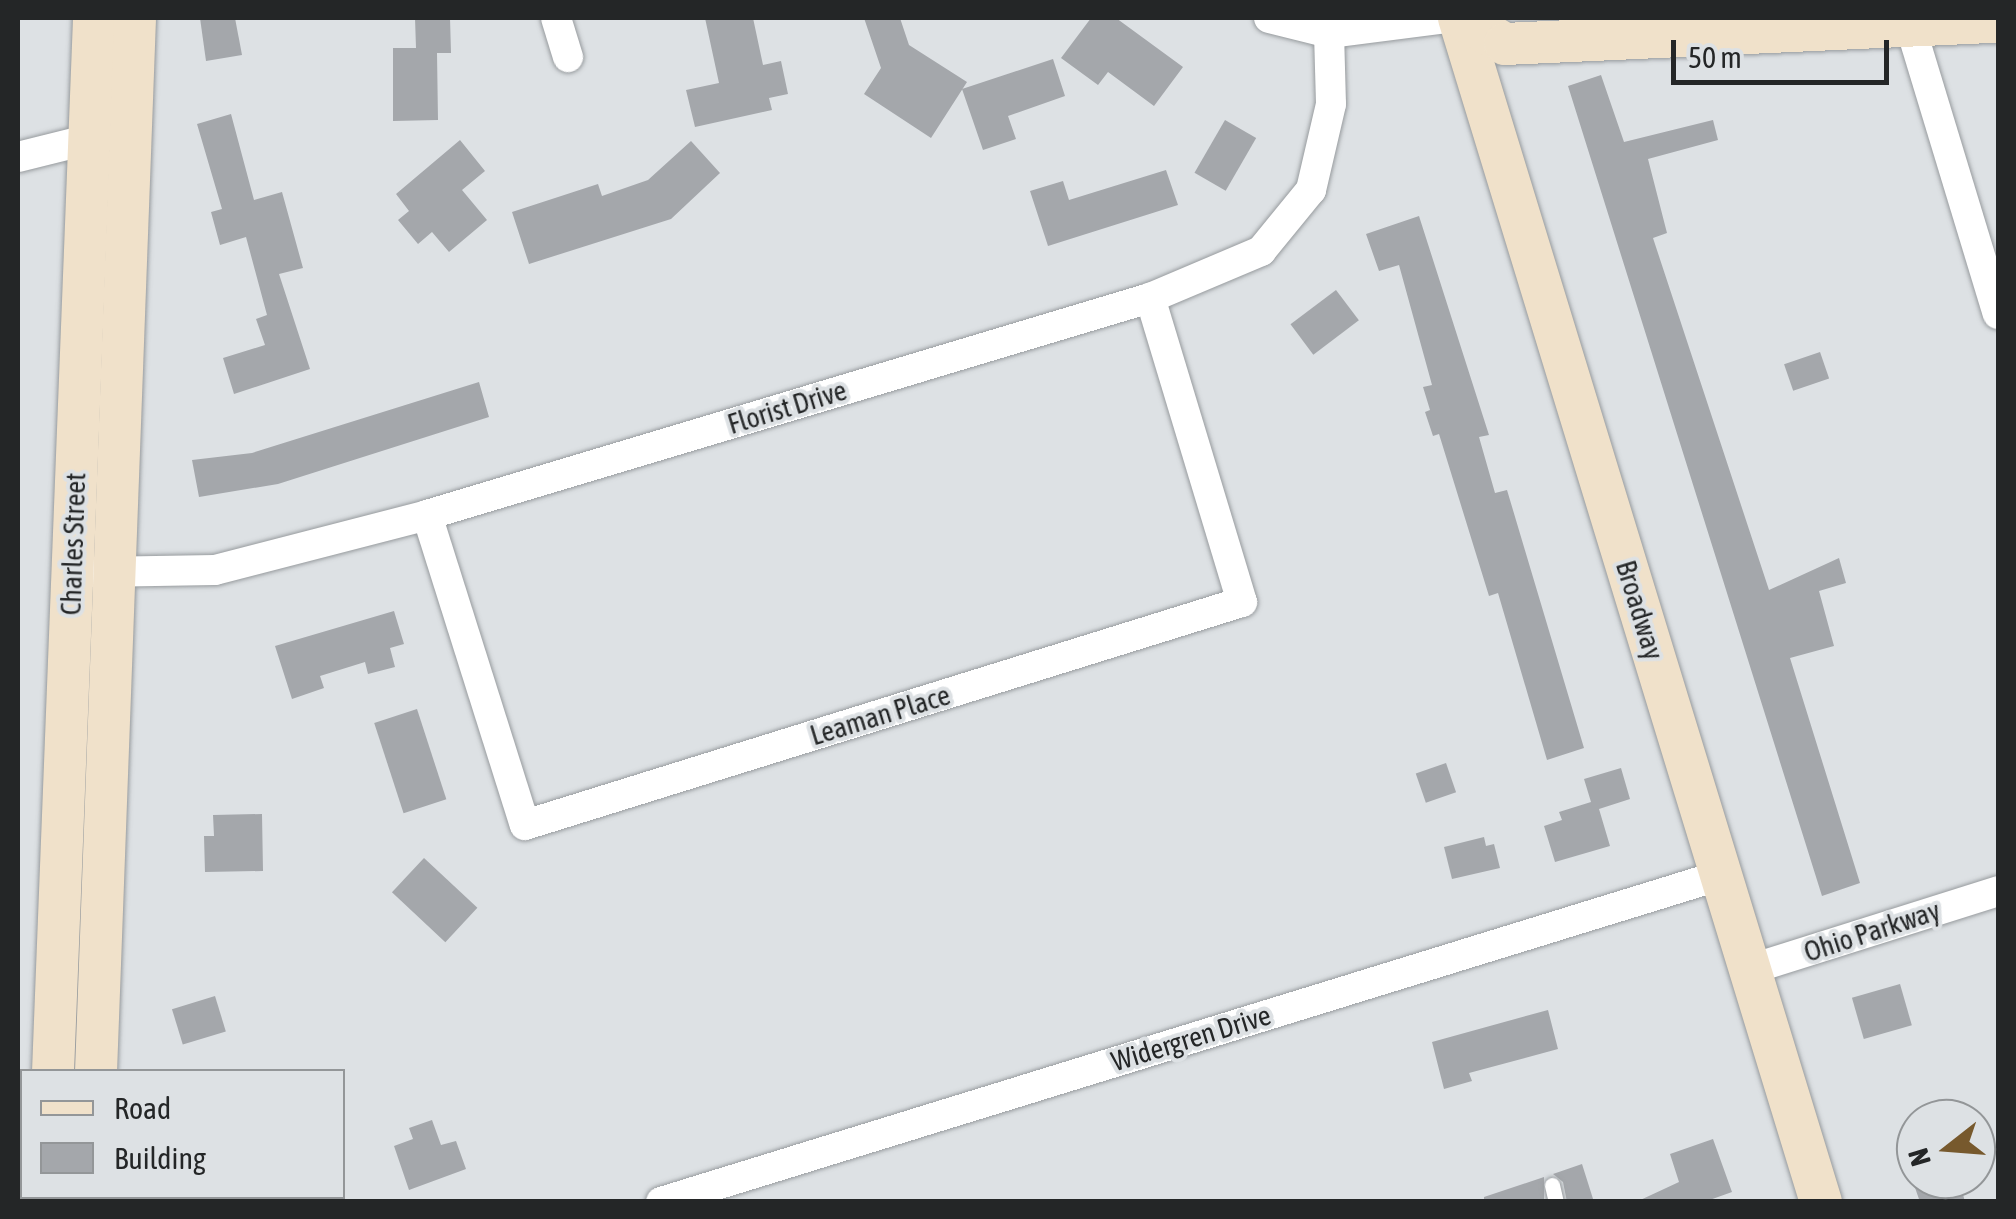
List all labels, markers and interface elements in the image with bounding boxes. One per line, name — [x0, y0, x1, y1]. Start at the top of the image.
scale bar — [1676, 20, 1894, 82]
text: 50 m — [1688, 40, 1742, 74]
street label: Florist Drive — [724, 373, 850, 441]
street label: Charles Street — [54, 472, 92, 616]
street label: Broadway — [1609, 556, 1671, 664]
street label: Leaman Place — [806, 678, 954, 752]
street label: Ohio Parkway — [1800, 893, 1944, 969]
street label: Widergren Drive — [1107, 998, 1275, 1078]
legend — [20, 1069, 345, 1199]
text: Road — [114, 1091, 171, 1125]
north arrow — [1896, 1099, 1996, 1199]
text: Building — [114, 1141, 206, 1175]
text: N — [1902, 1145, 1937, 1170]

